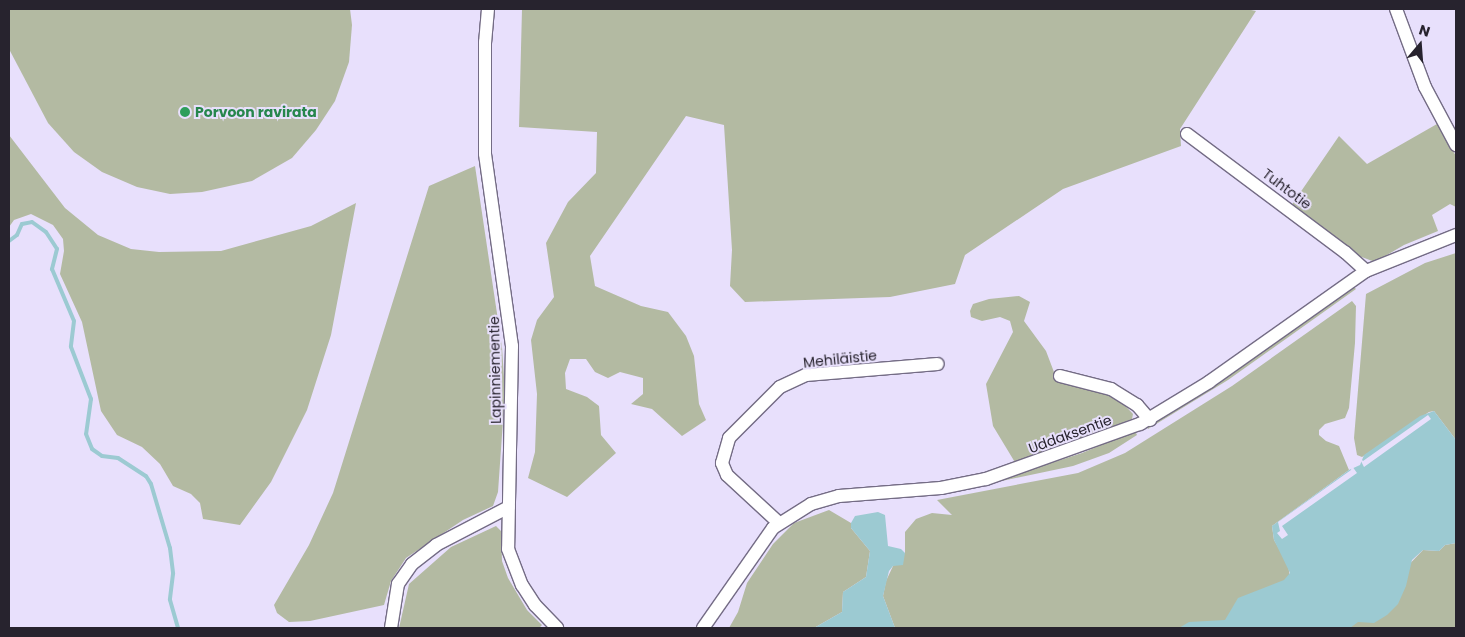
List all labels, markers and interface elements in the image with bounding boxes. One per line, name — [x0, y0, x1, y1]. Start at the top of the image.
north arrow — [1395, 20, 1445, 70]
text: N — [1417, 20, 1433, 42]
place label: Porvoon ravirata — [195, 104, 317, 120]
marker: Porvoon ravirata — [179, 106, 191, 118]
street label: Tuhtotie — [1259, 165, 1315, 213]
street label: Lapinniementie — [486, 316, 504, 424]
street label: Mehiläistie — [802, 347, 878, 371]
street label: Uddaksentie — [1026, 411, 1114, 457]

